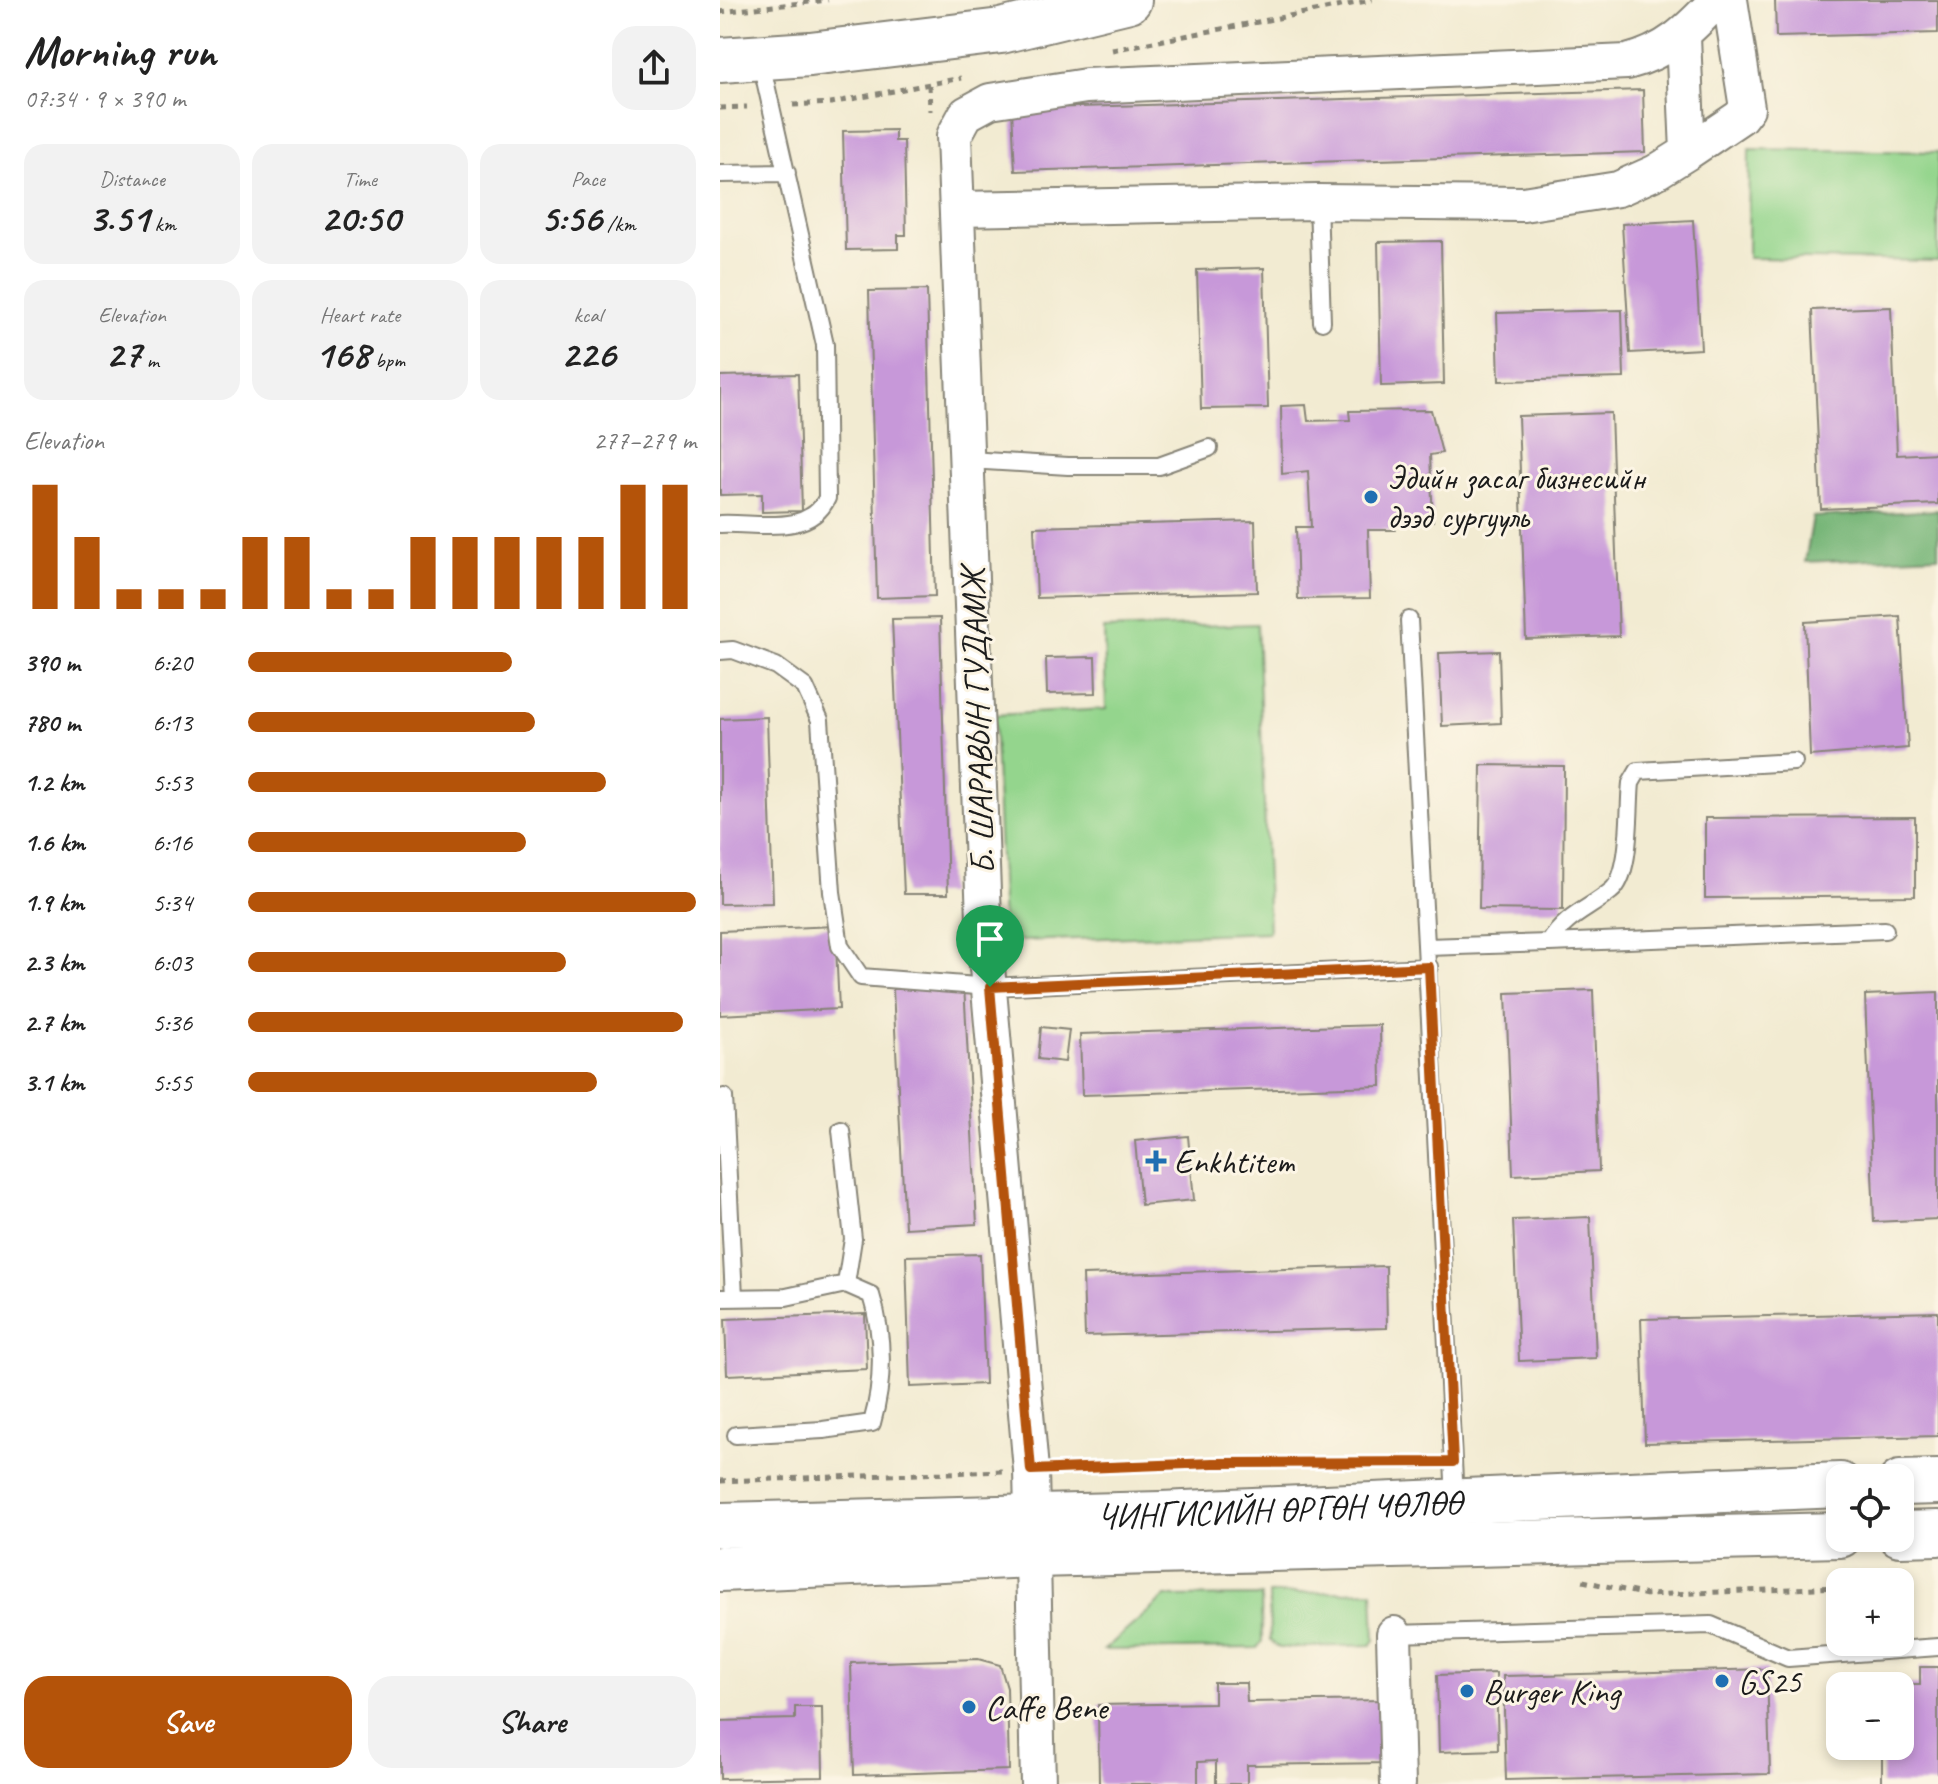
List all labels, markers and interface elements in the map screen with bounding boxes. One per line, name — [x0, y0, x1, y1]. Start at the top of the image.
text: Morning run — [24, 24, 216, 79]
button: share — [612, 26, 696, 110]
text: 07:34 · 9 × 390 m — [24, 82, 185, 115]
text: Distance — [99, 165, 165, 193]
text: Time — [343, 165, 377, 193]
text: Pace — [571, 165, 605, 193]
text: 3.51 — [88, 193, 149, 243]
text: 20:50 — [320, 193, 400, 243]
text: 5:56 — [540, 193, 602, 243]
text: km — [149, 210, 176, 238]
text: /km — [602, 210, 636, 238]
text: Elevation — [98, 301, 166, 329]
text: Heart rate — [320, 301, 400, 329]
text: kcal — [573, 301, 603, 329]
text: 27 — [105, 329, 141, 379]
text: 168 — [315, 329, 370, 379]
text: 226 — [561, 329, 615, 379]
text: m — [141, 346, 159, 374]
text: bpm — [370, 346, 405, 374]
text: Elevation — [24, 424, 104, 457]
text: 277–279 m — [593, 424, 696, 457]
place label: Эдийн засаг бизнесийн дээд сургууль — [1387, 456, 1647, 538]
marker: Эдийн засаг бизнесийн дээд сургууль — [1362, 488, 1380, 506]
street label: Б. ШАРАВЫН ГУДАМЖ — [950, 561, 1004, 875]
text: 390 m — [24, 646, 80, 679]
text: 6:20 — [152, 646, 192, 679]
text: 780 m — [24, 706, 80, 739]
text: 6:13 — [152, 706, 192, 739]
text: 1.2 km — [24, 766, 84, 799]
text: 5:53 — [152, 766, 192, 799]
text: 1.6 km — [24, 826, 85, 859]
text: 6:16 — [152, 826, 192, 859]
text: 1.9 km — [24, 886, 84, 919]
text: 5:34 — [152, 886, 192, 919]
pin — [956, 905, 1024, 987]
icon: arrive — [968, 917, 1012, 961]
text: 2.3 km — [24, 946, 84, 979]
text: 6:03 — [152, 946, 192, 979]
text: 2.7 km — [24, 1006, 84, 1039]
text: 5:36 — [152, 1006, 192, 1039]
text: 3.1 km — [24, 1066, 84, 1099]
text: 5:55 — [152, 1066, 192, 1099]
place label: Enkhtitem — [1174, 1140, 1295, 1183]
marker: Enkhtitem — [1145, 1150, 1167, 1172]
map controls — [1826, 1464, 1914, 1760]
button: locate — [1826, 1464, 1914, 1552]
street label: ЧИНГИСИЙН ӨРГӨН ЧӨЛӨӨ — [1097, 1480, 1467, 1538]
button: + — [1826, 1568, 1914, 1656]
place label: GS25 — [1738, 1660, 1803, 1703]
place label: Burger King — [1483, 1670, 1623, 1713]
marker: GS25 — [1713, 1672, 1731, 1690]
button: − — [1826, 1672, 1914, 1760]
button: Save — [24, 1676, 352, 1768]
button: Share — [368, 1676, 696, 1768]
marker: Burger King — [1458, 1682, 1476, 1700]
place label: Caffe Bene — [985, 1686, 1110, 1729]
marker: Caffe Bene — [960, 1698, 978, 1716]

